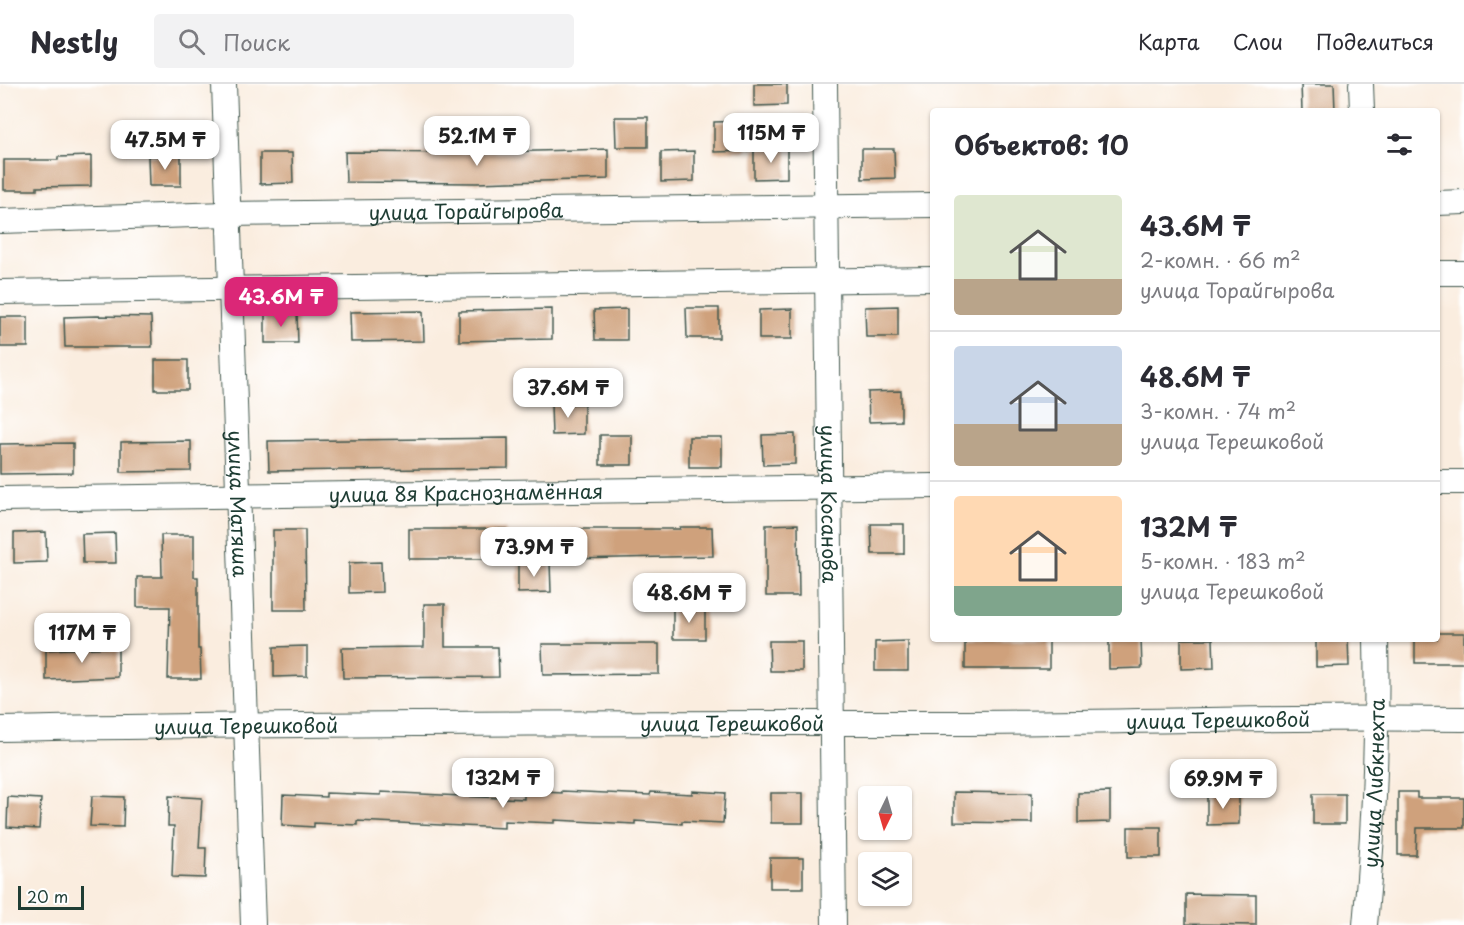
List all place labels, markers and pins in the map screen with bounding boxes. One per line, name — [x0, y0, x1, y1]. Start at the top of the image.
pin: 115M ₸ — [722, 113, 820, 164]
pin: 52.1M ₸ — [422, 116, 532, 167]
pin: 47.5M ₸ — [110, 120, 220, 171]
pin: 43.6M ₸ — [226, 277, 336, 328]
pin: 37.6M ₸ — [513, 368, 623, 419]
pin: 73.9M ₸ — [479, 527, 589, 578]
pin: 48.6M ₸ — [634, 573, 744, 624]
pin: 117M ₸ — [33, 613, 131, 664]
pin: 132M ₸ — [454, 758, 552, 809]
pin: 69.9M ₸ — [1168, 759, 1278, 810]

